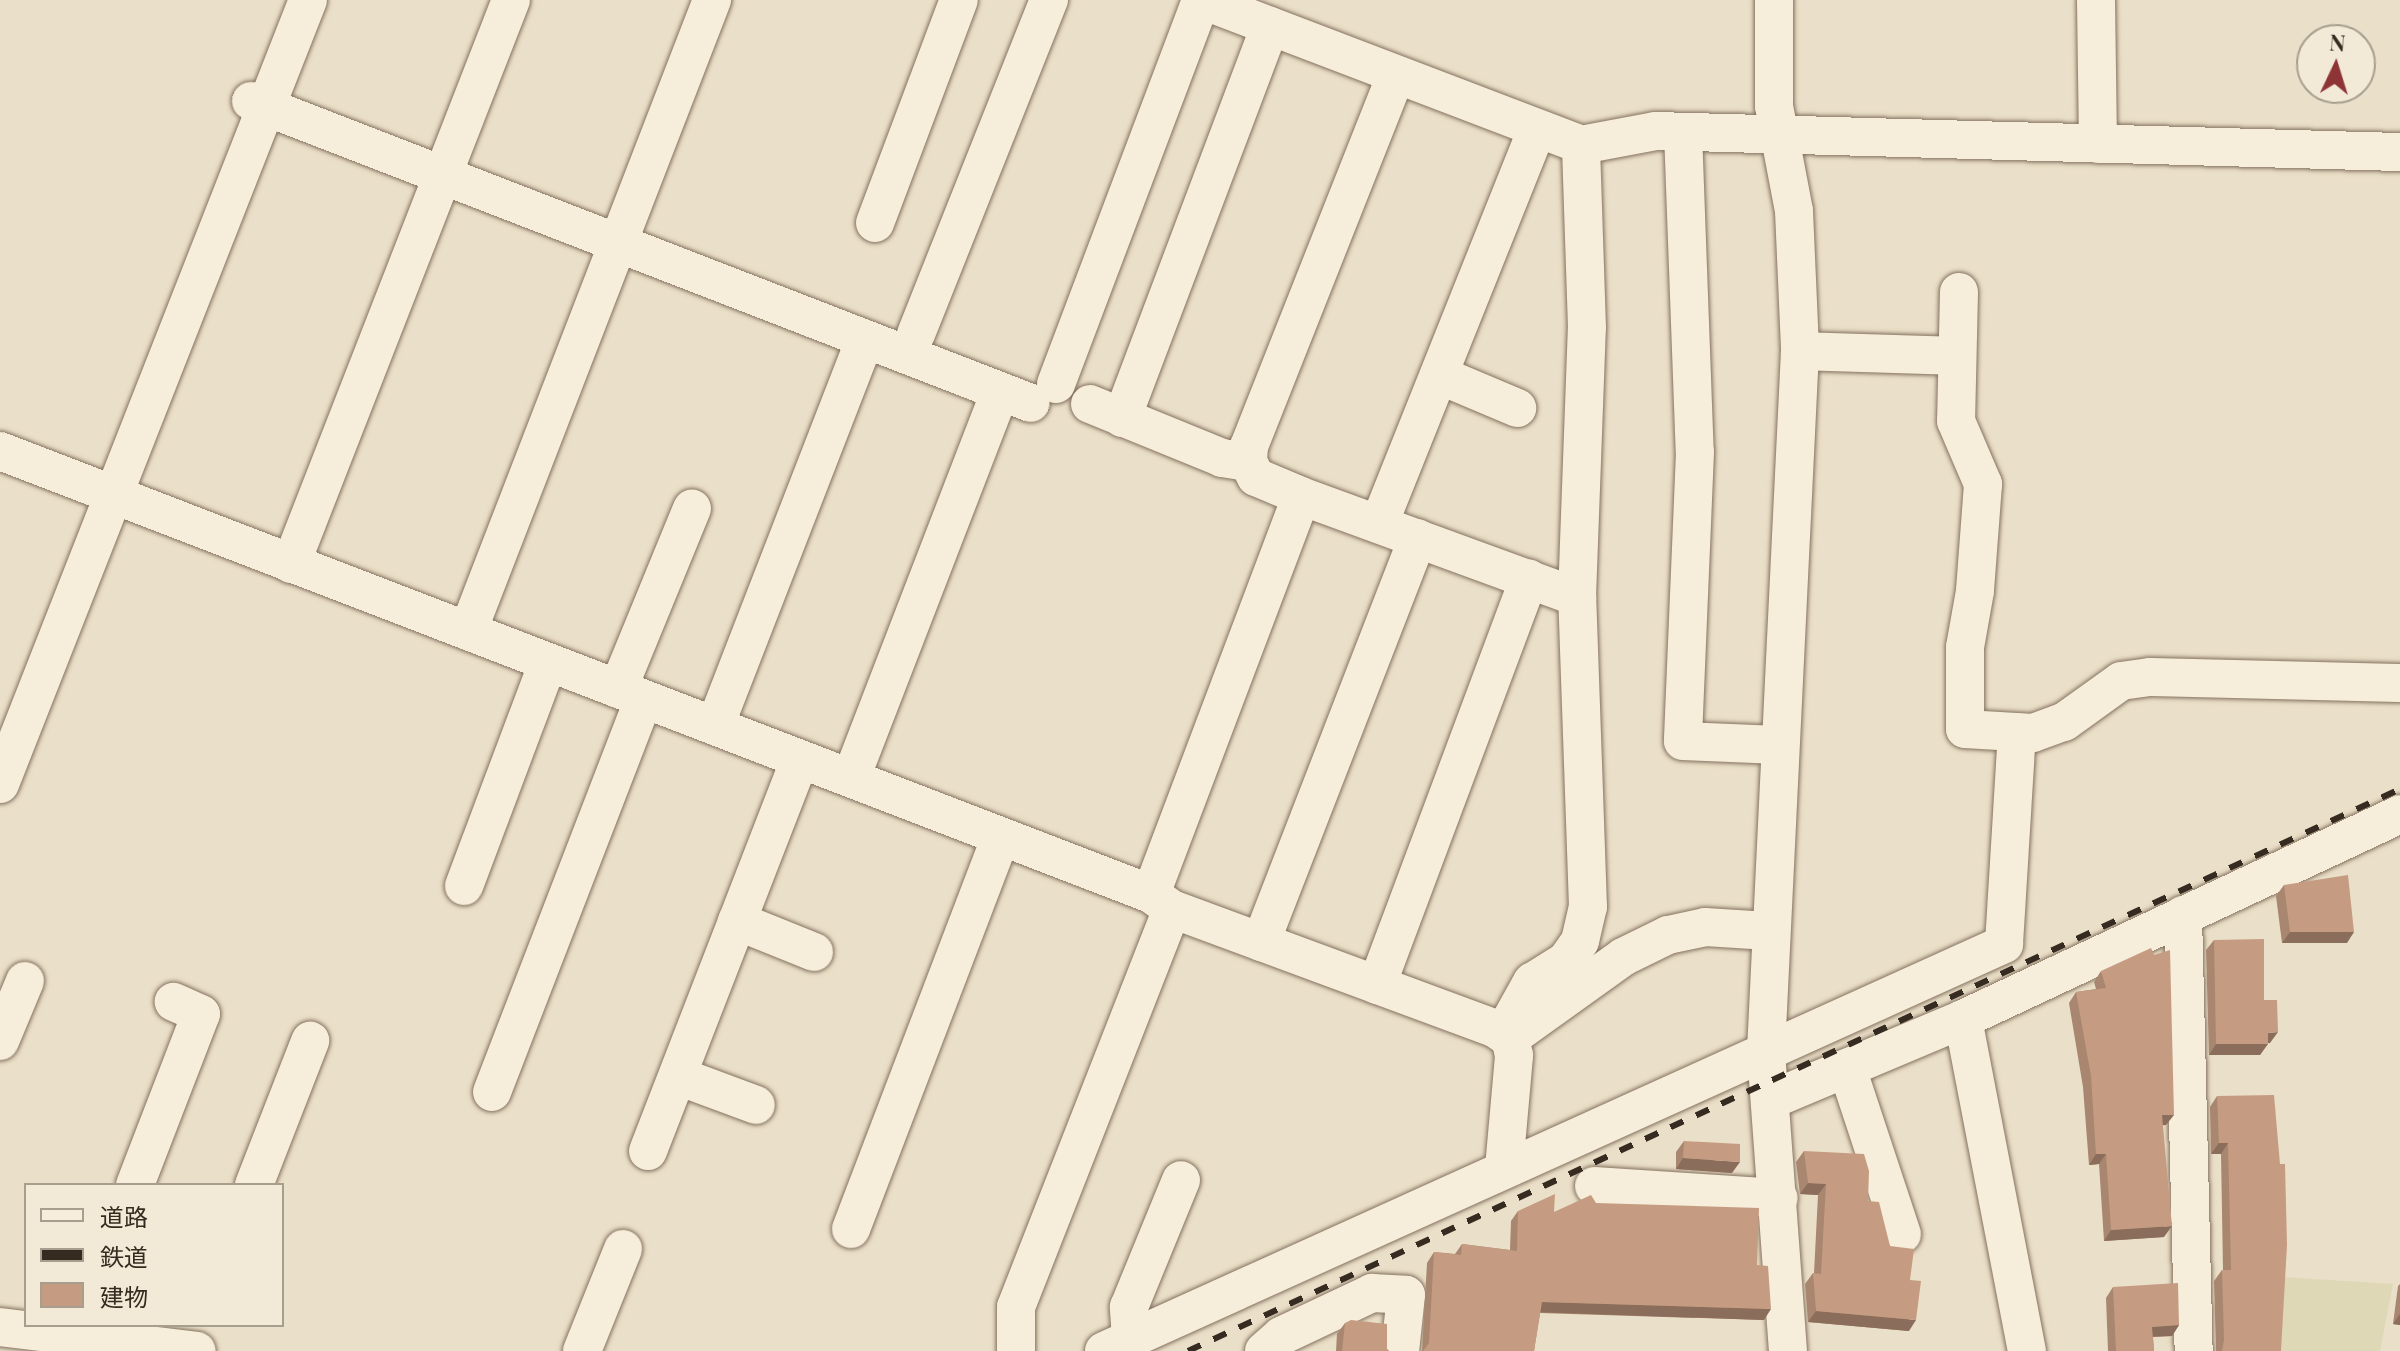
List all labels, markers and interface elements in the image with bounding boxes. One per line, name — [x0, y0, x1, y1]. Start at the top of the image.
north arrow — [2296, 24, 2376, 104]
text: N — [2329, 27, 2346, 58]
legend — [24, 1183, 284, 1327]
text: 道路 — [100, 1200, 148, 1232]
text: 鉄道 — [100, 1240, 148, 1272]
text: 建物 — [100, 1280, 148, 1312]

